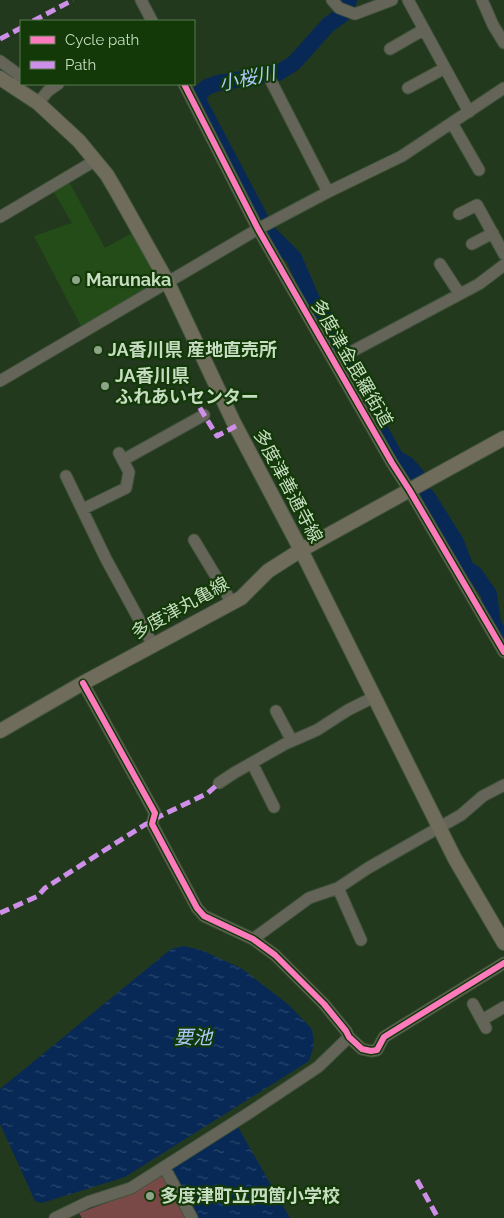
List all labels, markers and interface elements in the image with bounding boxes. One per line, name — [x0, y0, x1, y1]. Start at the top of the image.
legend — [20, 20, 195, 85]
text: Cycle path — [65, 31, 139, 49]
text: Path — [65, 56, 96, 74]
water label: 小桜川 — [217, 61, 279, 95]
place label: Marunaka — [86, 269, 171, 290]
marker: Marunaka — [70, 274, 82, 286]
street label: 多度津金毘羅街道 — [307, 295, 398, 430]
place label: JA香川県 産地直売所 — [108, 339, 277, 360]
marker: JA香川県 産地直売所 — [92, 344, 104, 356]
place label: JA香川県 ふれあいセンター — [115, 365, 259, 407]
marker: JA香川県 ふれあいセンター — [99, 380, 111, 392]
street label: 多度津善通寺線 — [250, 425, 327, 546]
street label: 多度津丸亀線 — [127, 572, 232, 643]
water label: 要池 — [174, 1026, 214, 1048]
place label: 多度津町立四箇小学校 — [160, 1185, 340, 1206]
marker: 多度津町立四箇小学校 — [144, 1190, 156, 1202]

